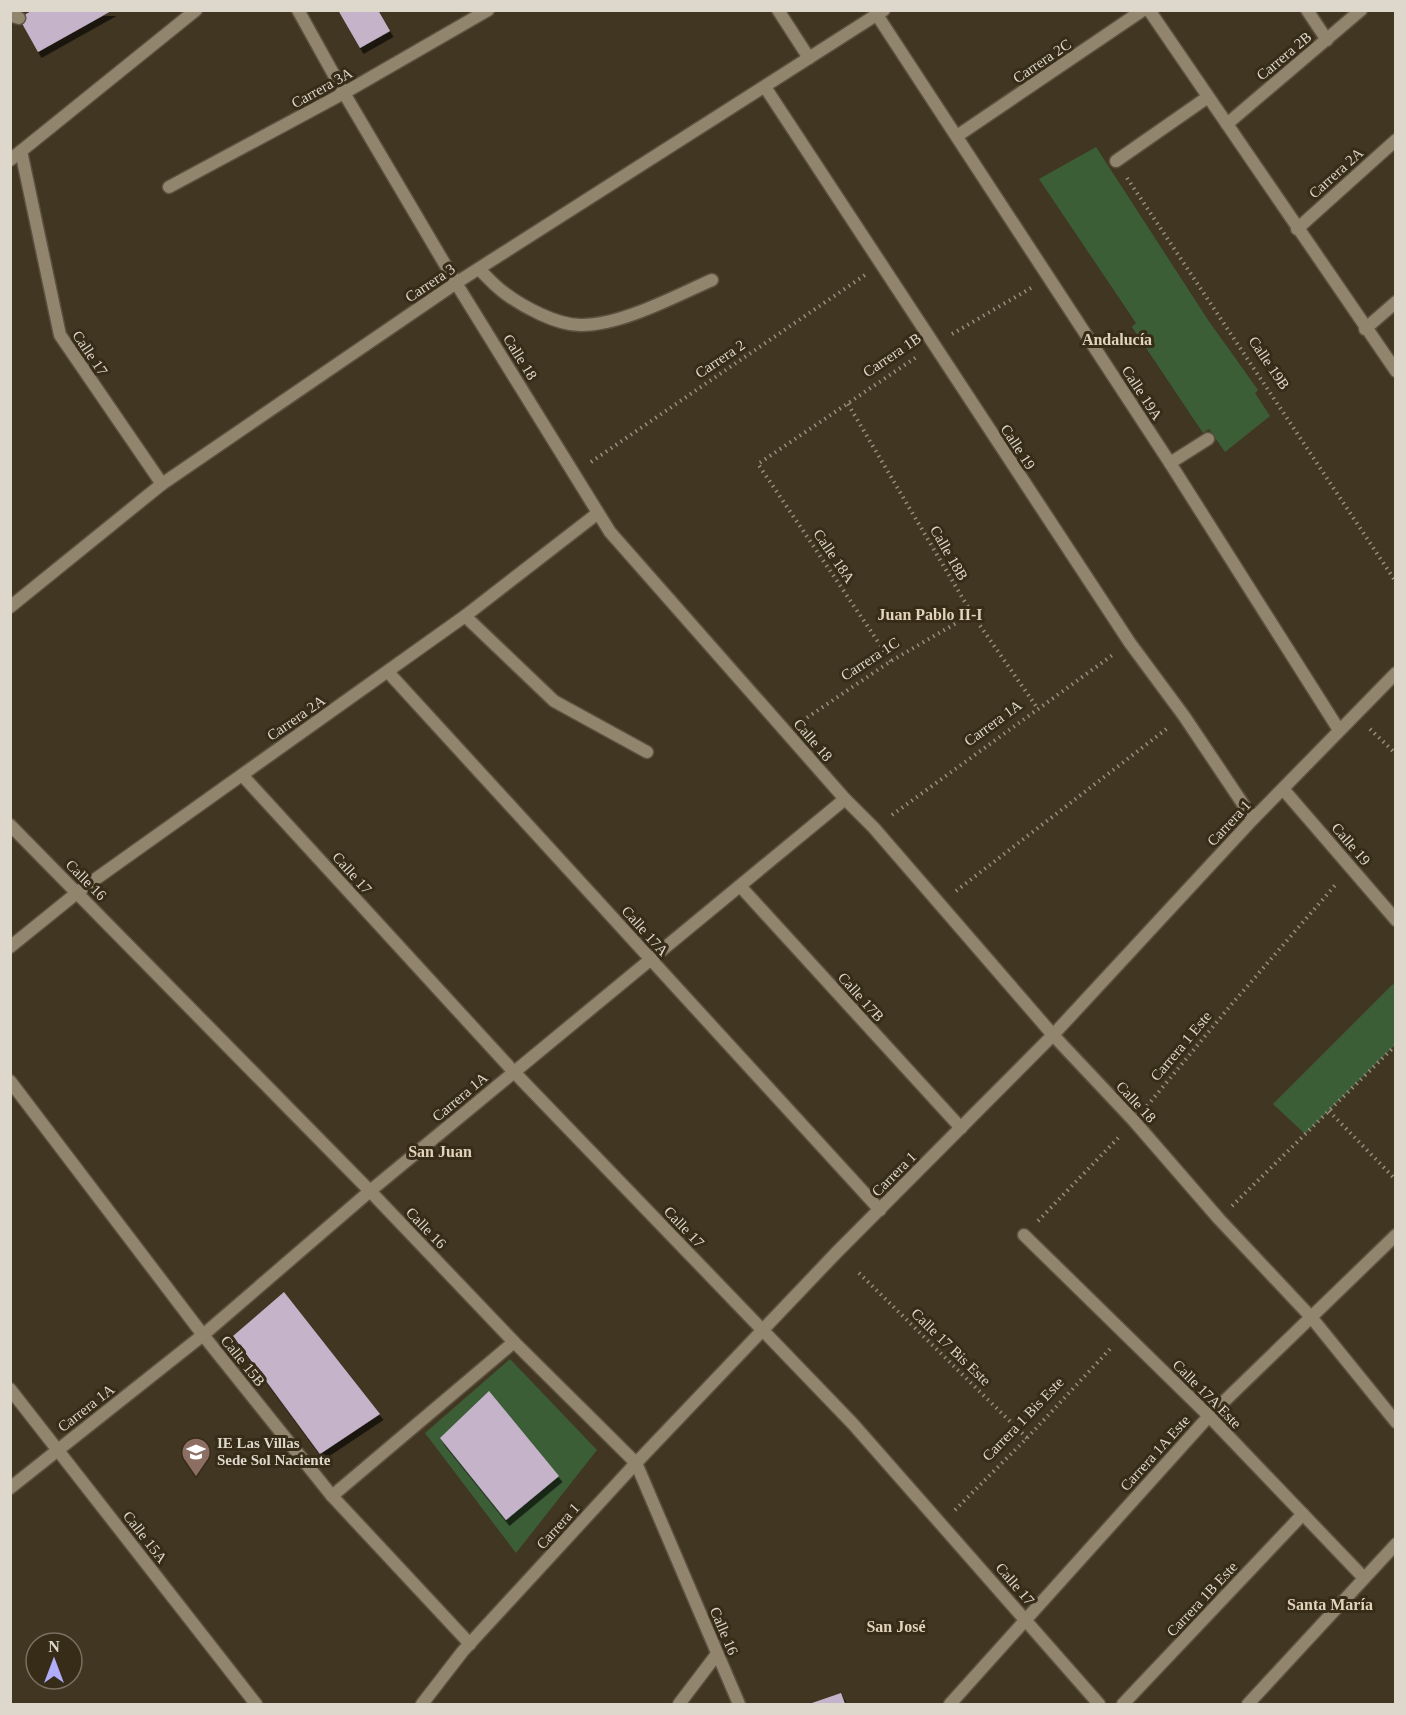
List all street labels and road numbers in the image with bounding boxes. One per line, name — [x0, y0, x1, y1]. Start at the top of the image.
street label: Carrera 2B — [1253, 29, 1315, 83]
street label: Carrera 2C — [1010, 36, 1074, 86]
street label: Carrera 3A — [289, 65, 355, 111]
street label: Carrera 2A — [1306, 145, 1366, 201]
street label: Carrera 3 — [402, 261, 458, 305]
street label: Calle 17 — [69, 328, 111, 379]
street label: Carrera 1B — [860, 330, 924, 380]
street label: Calle 18 — [500, 331, 540, 383]
street label: Calle 19B — [1245, 333, 1293, 393]
street label: Carrera 2 — [692, 337, 748, 381]
street label: Calle 19A — [1119, 363, 1165, 423]
street label: Calle 19 — [998, 422, 1038, 472]
street label: Calle 18B — [927, 523, 971, 583]
street label: Calle 18A — [810, 526, 858, 586]
street label: Carrera 1C — [838, 634, 902, 684]
street label: Carrera 2A — [264, 692, 328, 744]
street label: Carrera 1A — [961, 697, 1025, 749]
street label: Calle 18 — [790, 716, 836, 764]
street label: Carrera 1 — [1204, 797, 1254, 849]
street label: Calle 19 — [1328, 820, 1374, 868]
street label: Calle 17 — [329, 849, 375, 897]
street label: Calle 16 — [63, 857, 110, 904]
street label: Calle 17A — [619, 903, 672, 959]
street label: Calle 17B — [835, 969, 887, 1025]
street label: Carrera 1 Este — [1147, 1008, 1215, 1084]
street label: Carrera 1A — [429, 1069, 491, 1125]
street label: Calle 18 — [1113, 1078, 1159, 1126]
street label: Carrera 1 — [868, 1148, 920, 1200]
street label: Calle 17 — [661, 1203, 708, 1251]
street label: Calle 16 — [403, 1204, 450, 1252]
street label: Calle 17 Bis Este — [908, 1305, 994, 1389]
street label: Calle 15B — [218, 1332, 268, 1390]
street label: Calle 17A Este — [1170, 1357, 1245, 1432]
street label: Carrera 1 Bis Este — [979, 1374, 1067, 1464]
street label: Carrera 1A — [55, 1381, 117, 1435]
street label: Carrera 1A Este — [1117, 1412, 1193, 1494]
street label: Carrera 1 — [533, 1500, 583, 1552]
street label: Calle 15A — [120, 1508, 170, 1566]
street label: Carrera 1B Este — [1163, 1558, 1241, 1639]
street label: Calle 17 — [992, 1560, 1038, 1609]
street label: Calle 16 — [707, 1605, 741, 1658]

